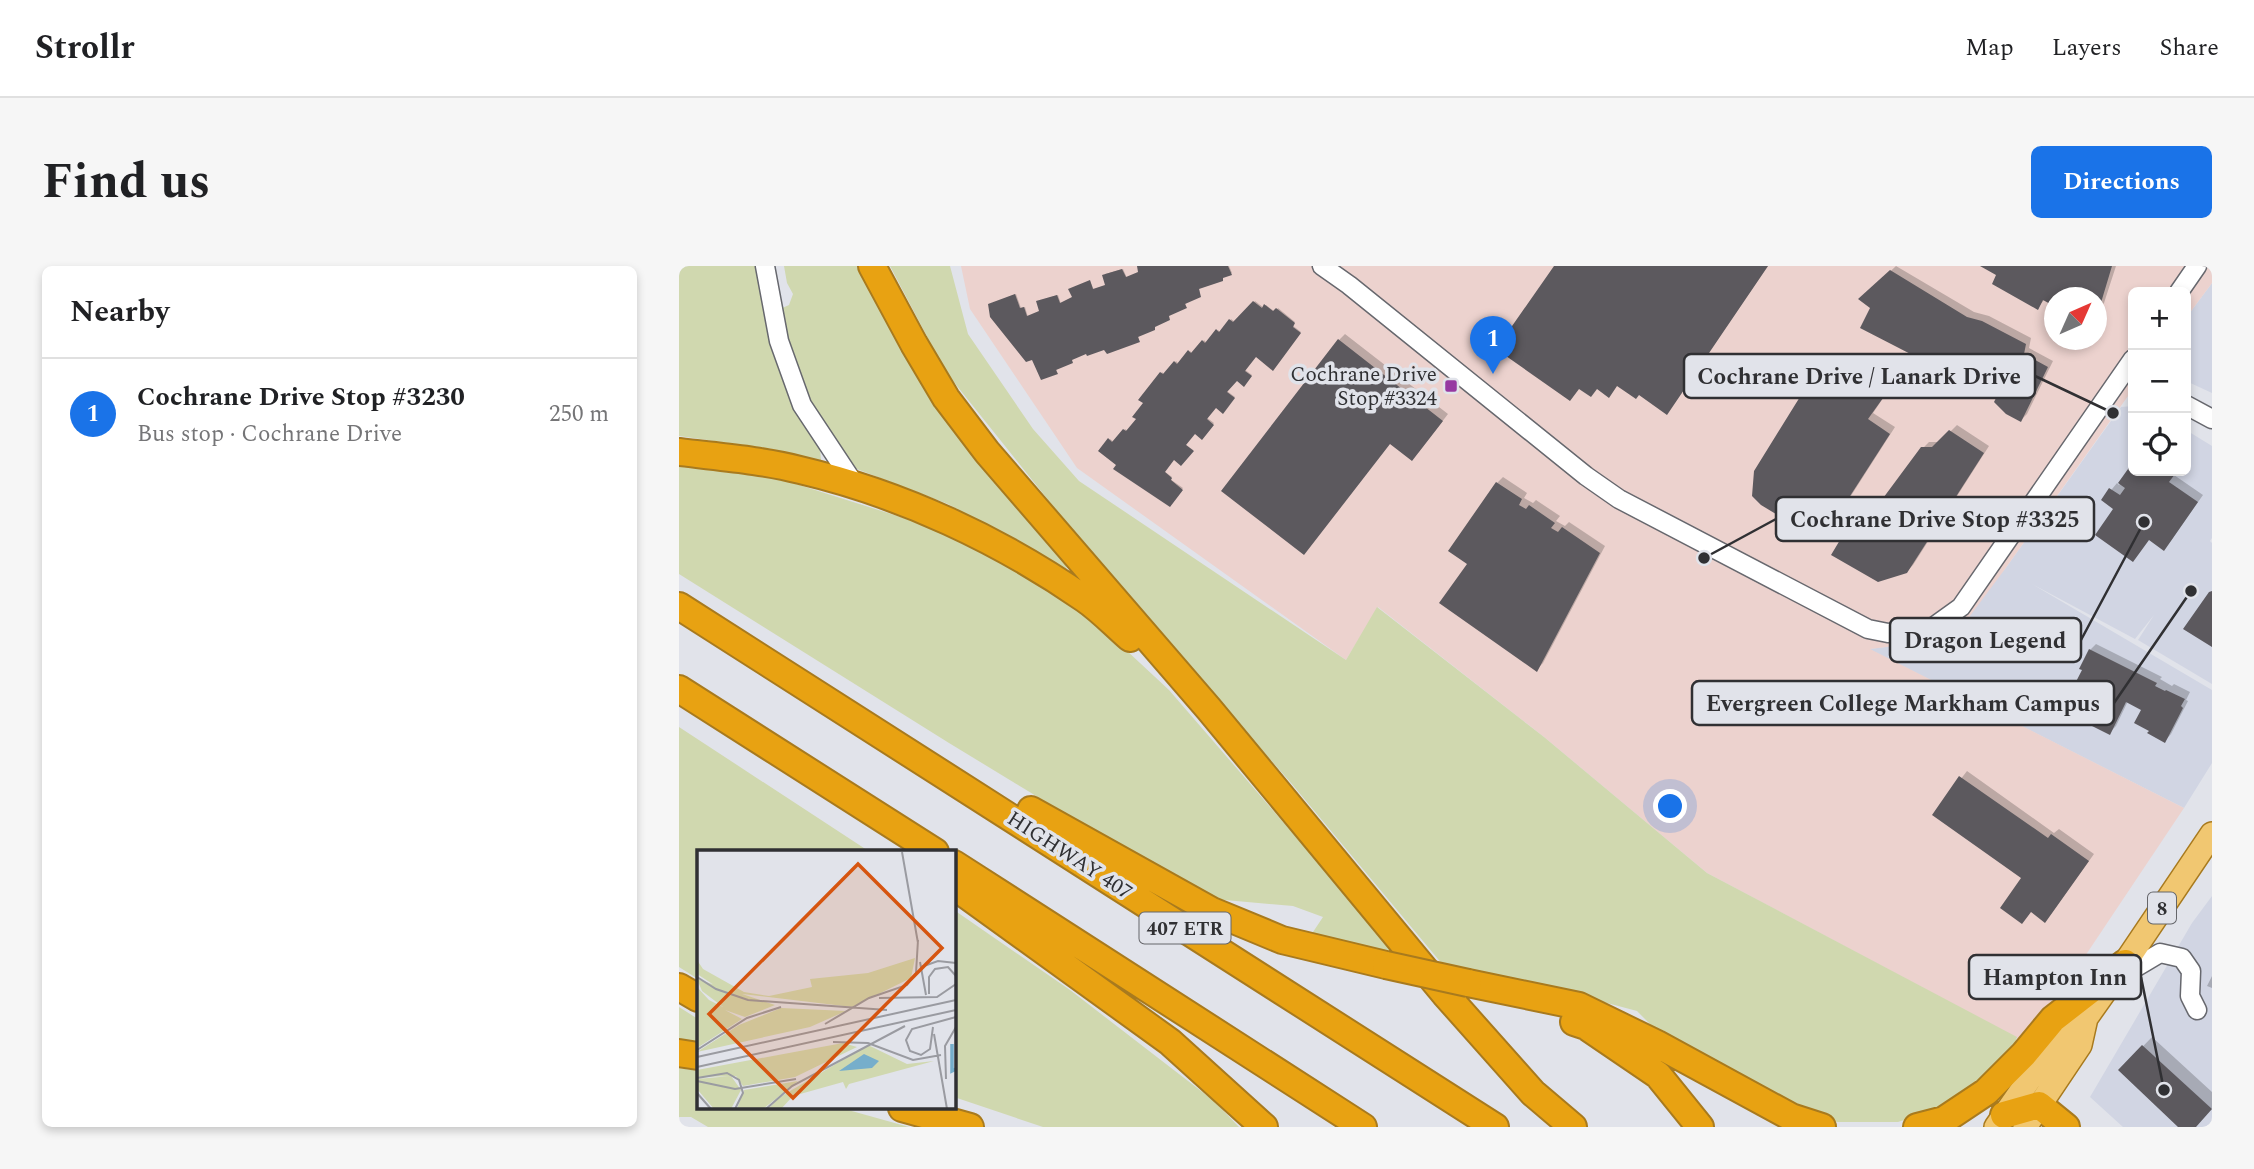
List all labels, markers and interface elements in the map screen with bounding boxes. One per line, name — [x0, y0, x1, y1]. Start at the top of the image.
text: Strollr — [35, 23, 135, 73]
text: Map — [1965, 30, 2014, 66]
text: Layers — [2052, 30, 2122, 66]
text: Share — [2160, 30, 2219, 66]
text: Find us — [42, 145, 210, 220]
button: Directions — [2031, 146, 2212, 218]
north arrow — [2044, 287, 2107, 350]
map controls — [2128, 287, 2191, 476]
button: + — [2128, 287, 2191, 350]
text: Nearby — [70, 289, 169, 335]
pin: 1 — [1470, 316, 1516, 374]
button: − — [2128, 350, 2191, 413]
callout: Cochrane Drive / Lanark Drive — [1684, 354, 2035, 398]
place label: Cochrane Drive Stop #3324 — [1290, 359, 1437, 415]
text: Cochrane Drive / Lanark Drive — [1697, 360, 2021, 395]
text: Cochrane Drive Stop #3230 — [137, 377, 465, 417]
marker: Cochrane Drive Stop #3324 — [1443, 378, 1459, 394]
text: 1 — [87, 397, 99, 432]
text: 250 m — [549, 397, 609, 432]
button: locate — [2128, 413, 2191, 476]
text: Bus stop · Cochrane Drive — [137, 417, 402, 452]
callout: Cochrane Drive Stop #3325 — [1776, 497, 2094, 541]
text: Cochrane Drive Stop #3325 — [1790, 503, 2080, 538]
callout: Dragon Legend — [1890, 618, 2081, 662]
text: Dragon Legend — [1904, 624, 2066, 659]
callout: Evergreen College Markham Campus — [1692, 681, 2114, 725]
text: Evergreen College Markham Campus — [1706, 687, 2100, 722]
your location — [1653, 789, 1687, 823]
street label: HIGHWAY 407 — [1000, 803, 1139, 908]
inset map — [697, 850, 955, 1110]
road number: 8 — [2148, 892, 2176, 923]
road number: 407 ETR — [1140, 912, 1231, 944]
callout: Hampton Inn — [1969, 955, 2141, 999]
text: Hampton Inn — [1983, 961, 2127, 996]

